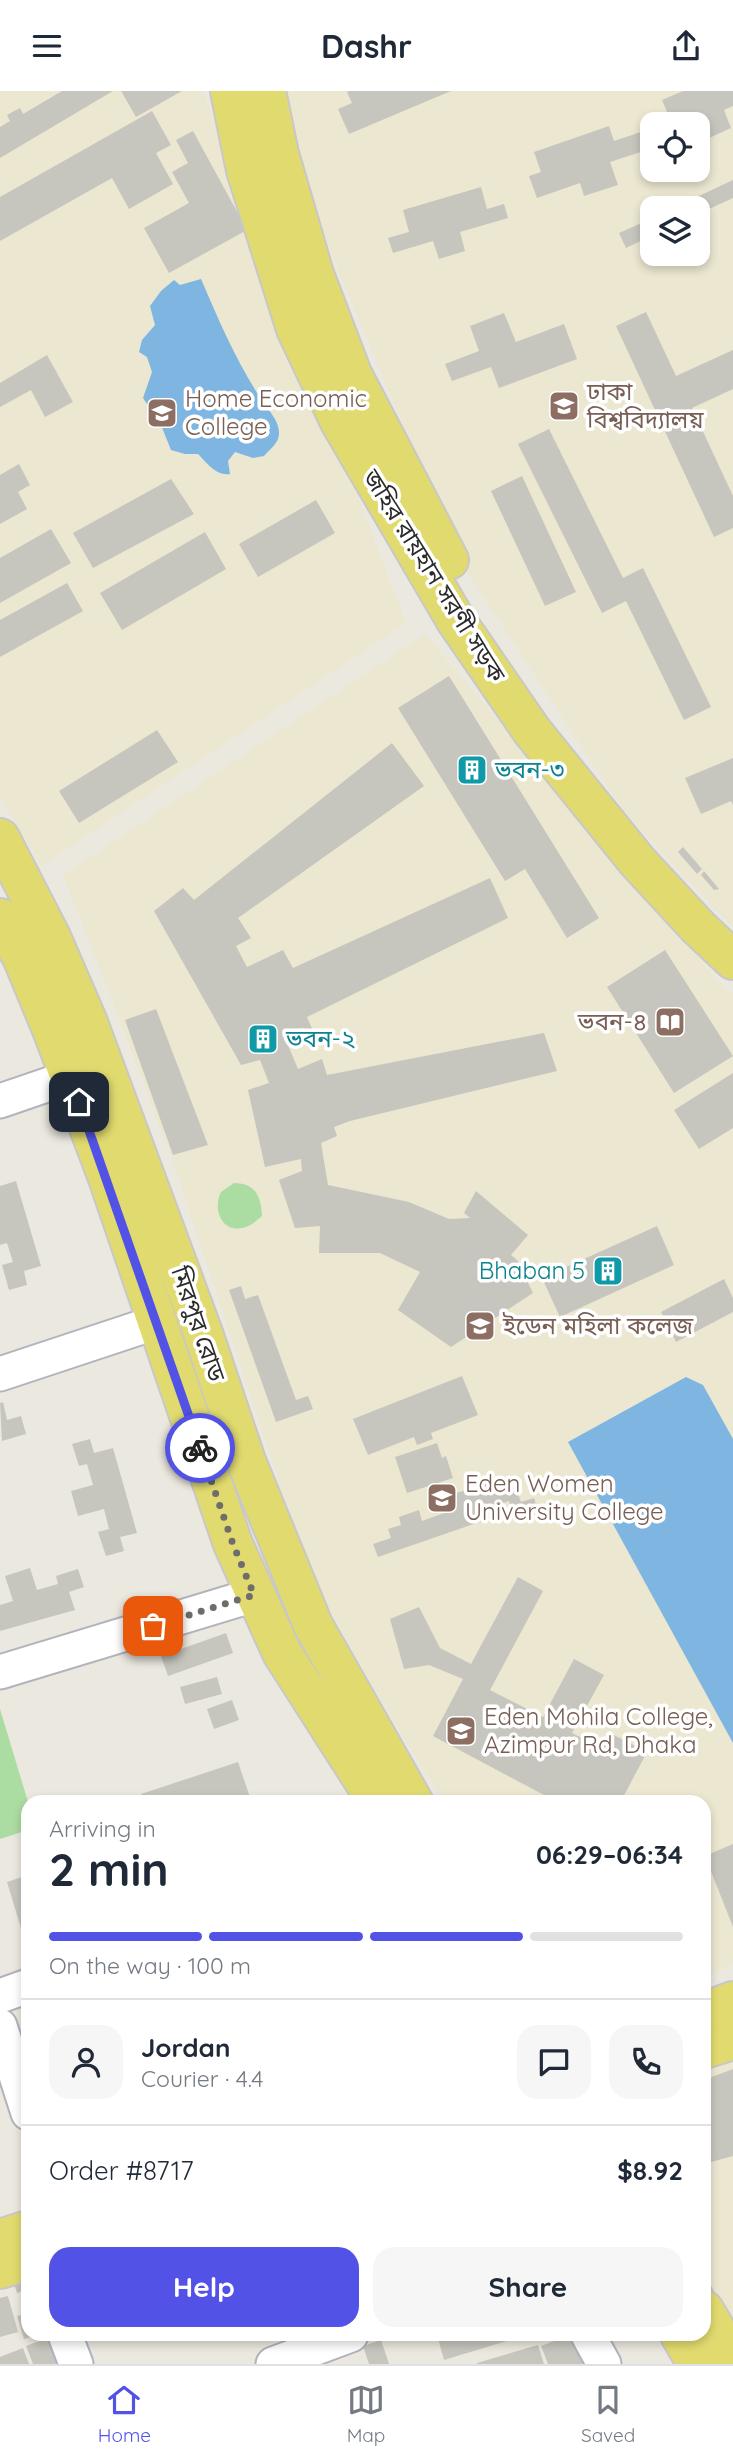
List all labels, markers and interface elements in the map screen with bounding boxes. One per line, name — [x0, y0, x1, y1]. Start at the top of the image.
text: Dashr — [321, 26, 412, 66]
icon: menu — [28, 27, 66, 65]
icon: share — [667, 27, 705, 65]
map controls — [640, 112, 710, 266]
button: locate — [640, 112, 710, 182]
button: layers — [640, 196, 710, 266]
place label: ঢাকা বিশ্ববিদ্যালয় — [586, 376, 704, 434]
place label: Home Economic College — [185, 383, 367, 441]
school or university icon: ঢাকা বিশ্ববিদ্যালয় — [547, 389, 581, 423]
school or university icon: Home Economic College — [145, 396, 179, 430]
street label: জহির রায়হান সরণী সড়ক — [357, 463, 513, 688]
building icon: ভবন-৩ — [455, 753, 489, 787]
place label: ভবন-৩ — [494, 754, 564, 784]
library icon: ভবন-৪ — [653, 1005, 687, 1039]
place label: ভবন-৪ — [577, 1006, 647, 1036]
building icon: ভবন-২ — [246, 1022, 280, 1056]
place label: ভবন-২ — [285, 1023, 355, 1053]
pin — [49, 1072, 109, 1132]
icon: home — [60, 1083, 98, 1121]
building icon: Bhaban 5 — [591, 1254, 625, 1288]
place label: Bhaban 5 — [479, 1255, 585, 1285]
street label: মিরপুর রোড — [165, 1261, 233, 1386]
school or university icon: ইডেন মহিলা কলেজ — [463, 1309, 497, 1343]
place label: ইডেন মহিলা কলেজ — [502, 1310, 694, 1340]
courier — [165, 1413, 235, 1483]
icon: bike — [181, 1429, 219, 1467]
place label: Eden Women University College — [465, 1468, 664, 1526]
school or university icon: Eden Women University College — [425, 1481, 459, 1515]
pin — [123, 1596, 183, 1656]
icon: bag — [134, 1607, 172, 1645]
place label: Eden Mohila College, Azimpur Rd, Dhaka — [484, 1701, 713, 1759]
school or university icon: Eden Mohila College, Azimpur Rd, Dhaka — [444, 1714, 478, 1748]
text: Arriving in — [49, 1814, 156, 1843]
text: 06:29–06:34 — [536, 1838, 683, 1871]
text: 2 min — [49, 1840, 169, 1898]
text: On the way · 100 m — [49, 1951, 251, 1980]
button: person — [49, 2025, 123, 2099]
button: chat — [517, 2025, 591, 2099]
button: phone — [609, 2025, 683, 2099]
text: Jordan — [141, 2031, 230, 2064]
text: Courier · 4.4 — [141, 2064, 263, 2093]
text: Order #8717 — [49, 2154, 194, 2187]
text: $8.92 — [617, 2154, 683, 2187]
button: Help — [49, 2247, 359, 2327]
button: Share — [373, 2247, 683, 2327]
tab: Home — [98, 2381, 151, 2447]
tab: Map — [347, 2381, 385, 2447]
tab: Saved — [581, 2381, 635, 2447]

